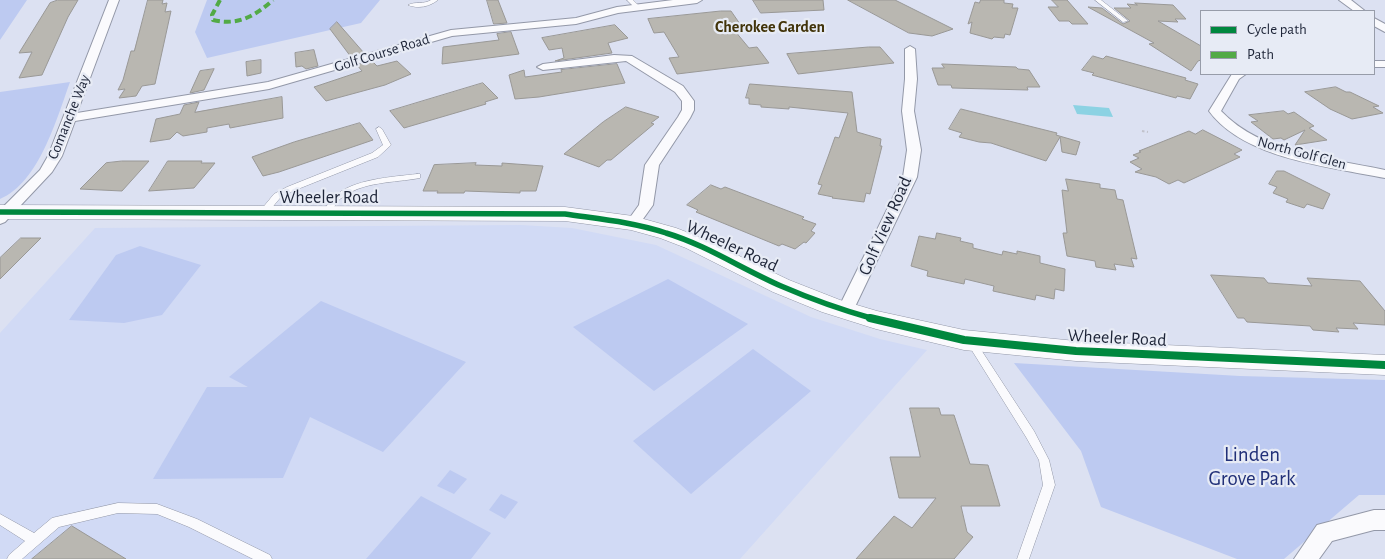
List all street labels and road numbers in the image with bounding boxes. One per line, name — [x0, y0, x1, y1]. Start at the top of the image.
street label: Golf Course Road — [332, 30, 432, 76]
street label: Comanche Way — [44, 72, 94, 162]
street label: North Golf Glen — [1256, 133, 1348, 173]
street label: Golf View Road — [854, 173, 916, 279]
street label: Wheeler Road — [279, 187, 379, 209]
street label: Wheeler Road — [682, 215, 782, 277]
street label: Wheeler Road — [1067, 325, 1167, 351]

